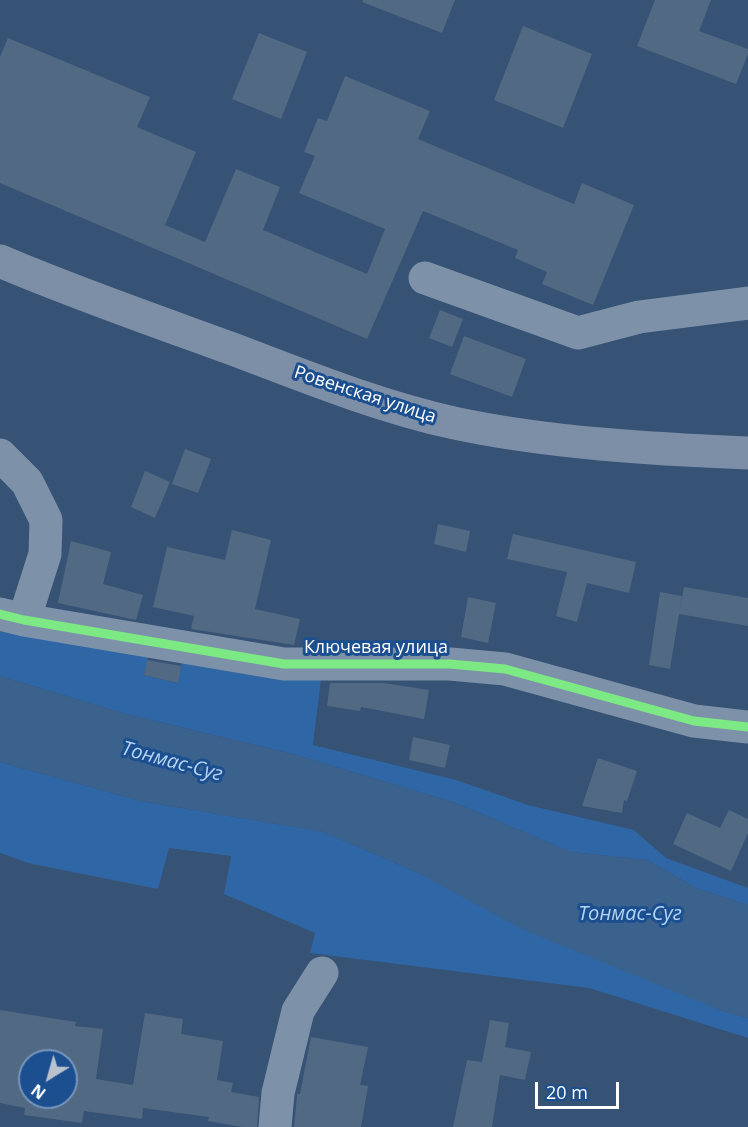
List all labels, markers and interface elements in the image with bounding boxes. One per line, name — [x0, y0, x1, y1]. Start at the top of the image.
street label: Ровенская улица — [291, 362, 439, 428]
street label: Ключевая улица — [304, 637, 448, 659]
water label: Тонмас-Суг — [119, 737, 225, 787]
water label: Тонмас-Суг — [578, 902, 682, 926]
north arrow — [18, 1049, 78, 1109]
scale bar — [538, 1070, 622, 1108]
text: N — [27, 1079, 50, 1104]
text: 20 m — [546, 1080, 588, 1104]

